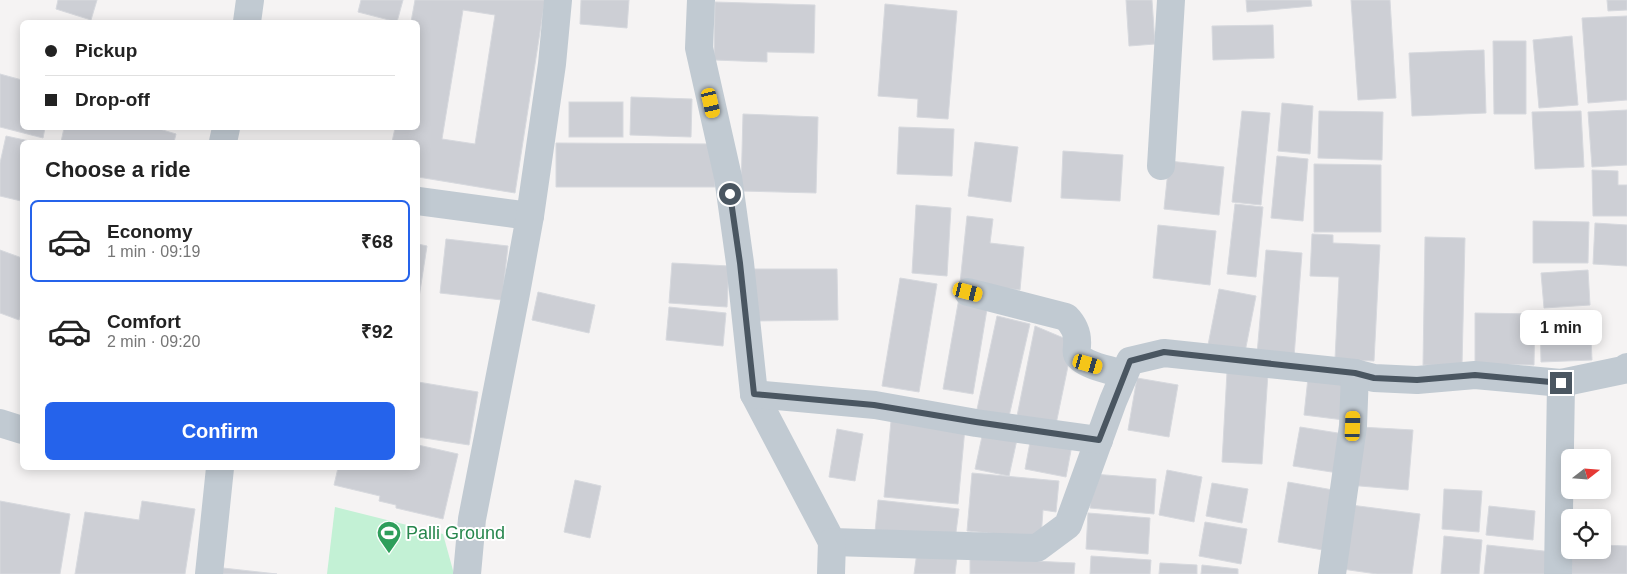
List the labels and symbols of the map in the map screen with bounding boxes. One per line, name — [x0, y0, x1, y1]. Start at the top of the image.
car — [700, 87, 721, 119]
route start — [719, 183, 741, 205]
car — [951, 281, 984, 303]
callout: 1 min — [1520, 310, 1602, 346]
car — [1071, 353, 1104, 375]
route end — [1550, 372, 1572, 394]
car — [1344, 411, 1361, 441]
north arrow — [1561, 449, 1611, 499]
sports icon: Palli Ground — [376, 520, 402, 554]
place label: Palli Ground — [406, 523, 505, 543]

